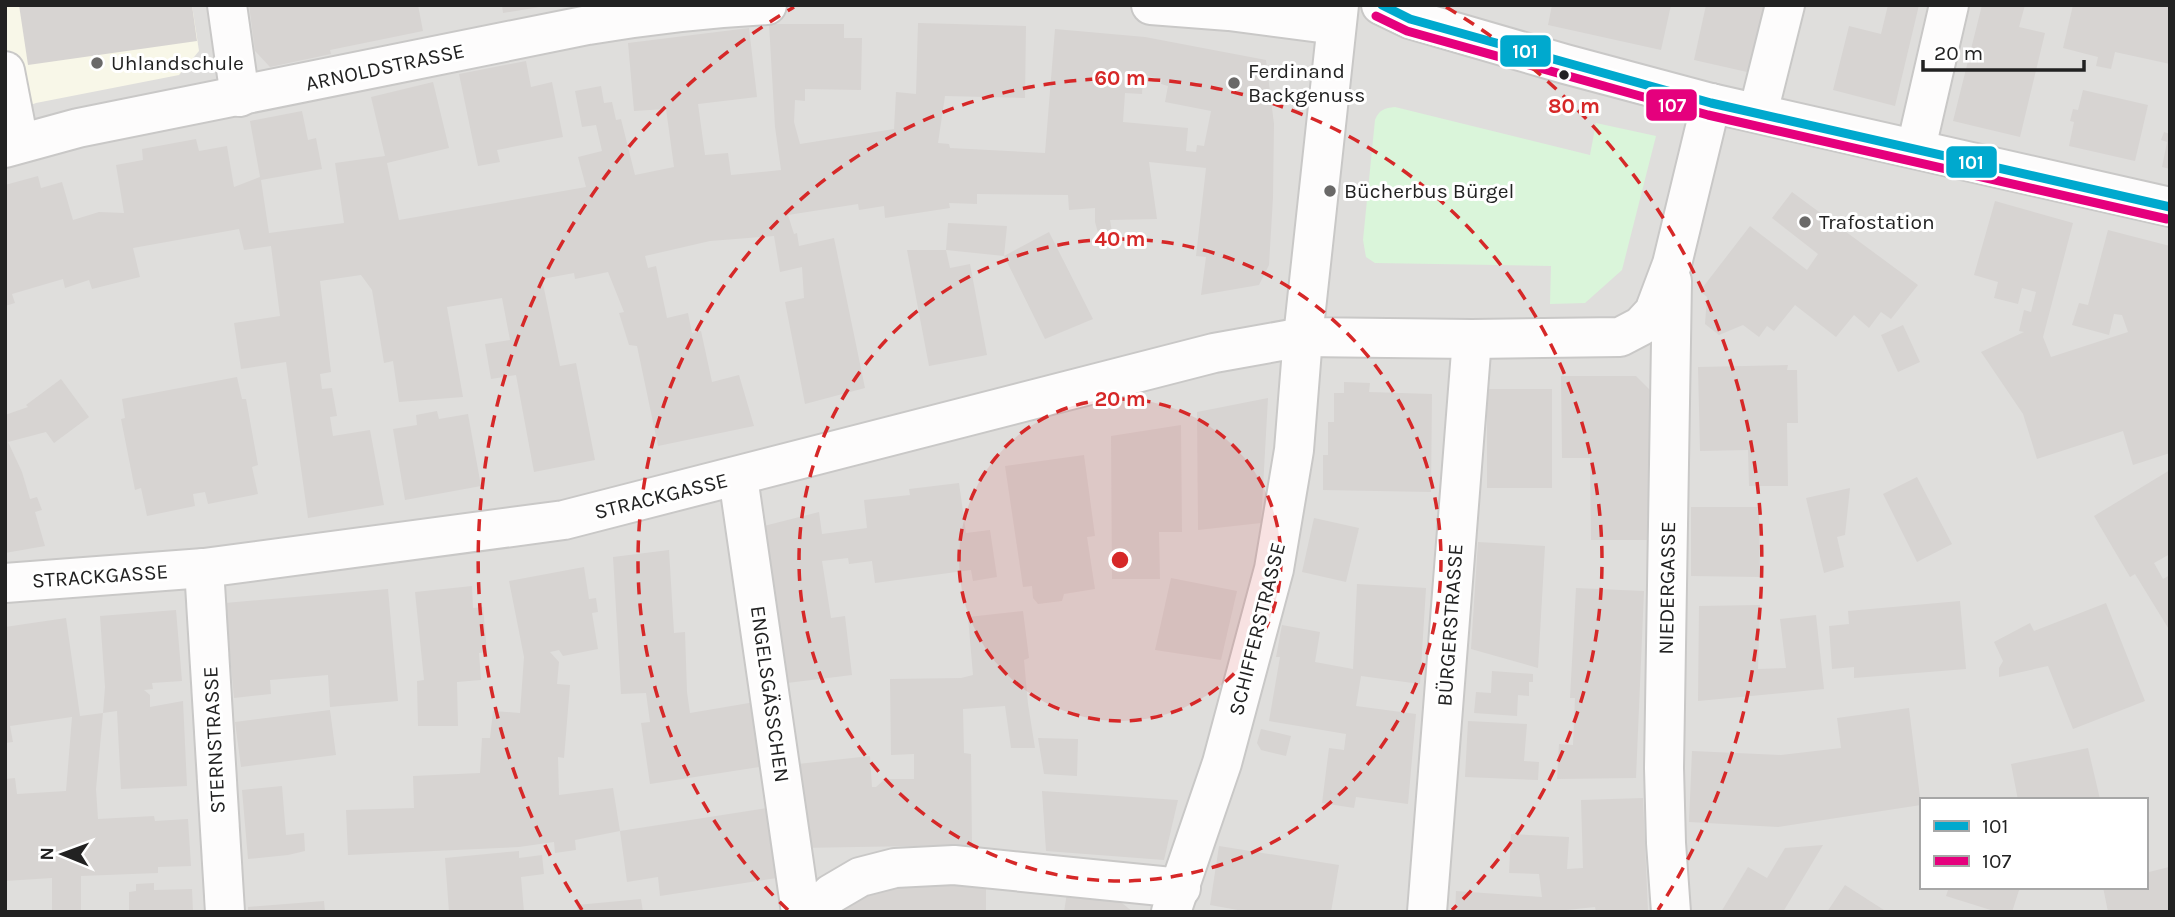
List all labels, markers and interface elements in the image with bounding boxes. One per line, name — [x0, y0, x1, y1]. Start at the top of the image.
scale bar — [1923, 28, 2084, 72]
line badge: 101 — [1499, 34, 1552, 68]
street label: ARNOLDSTRASSE — [303, 38, 467, 96]
text: 101 — [1512, 41, 1538, 63]
text: 20 m — [1934, 41, 1983, 65]
place label: Uhlandschule — [111, 51, 244, 75]
marker: Uhlandschule — [89, 55, 105, 71]
place label: Ferdinand Backgenuss — [1248, 59, 1365, 107]
text: 60 m — [1094, 66, 1146, 90]
unlabelled marker — [1557, 68, 1571, 82]
marker: Ferdinand Backgenuss — [1226, 75, 1242, 91]
line badge: 107 — [1645, 88, 1698, 122]
text: 80 m — [1548, 94, 1600, 118]
text: 107 — [1658, 95, 1687, 117]
line badge: 101 — [1945, 145, 1998, 179]
text: 101 — [1958, 152, 1984, 174]
place label: Bücherbus Bürgel — [1344, 179, 1514, 203]
marker: Bücherbus Bürgel — [1322, 183, 1338, 199]
place label: Trafostation — [1819, 210, 1935, 234]
marker: Trafostation — [1797, 214, 1813, 230]
text: 40 m — [1094, 227, 1146, 251]
text: 20 m — [1094, 387, 1146, 411]
street label: STRACKGASSE — [592, 468, 730, 524]
street label: NIEDERGASSE — [1654, 521, 1680, 655]
street label: SCHIFFERSTRASSE — [1224, 540, 1290, 718]
street label: BÜRGERSTRASSE — [1432, 543, 1468, 707]
centre of rings — [1108, 548, 1132, 572]
street label: STRACKGASSE — [31, 559, 169, 593]
street label: ENGELSGÄSSCHEN — [746, 604, 794, 784]
street label: STERNSTRASSE — [198, 666, 230, 814]
legend — [1920, 798, 2147, 889]
text: 101 — [1982, 814, 2008, 838]
north arrow — [28, 819, 98, 889]
text: N — [36, 847, 58, 861]
text: 107 — [1982, 849, 2011, 873]

